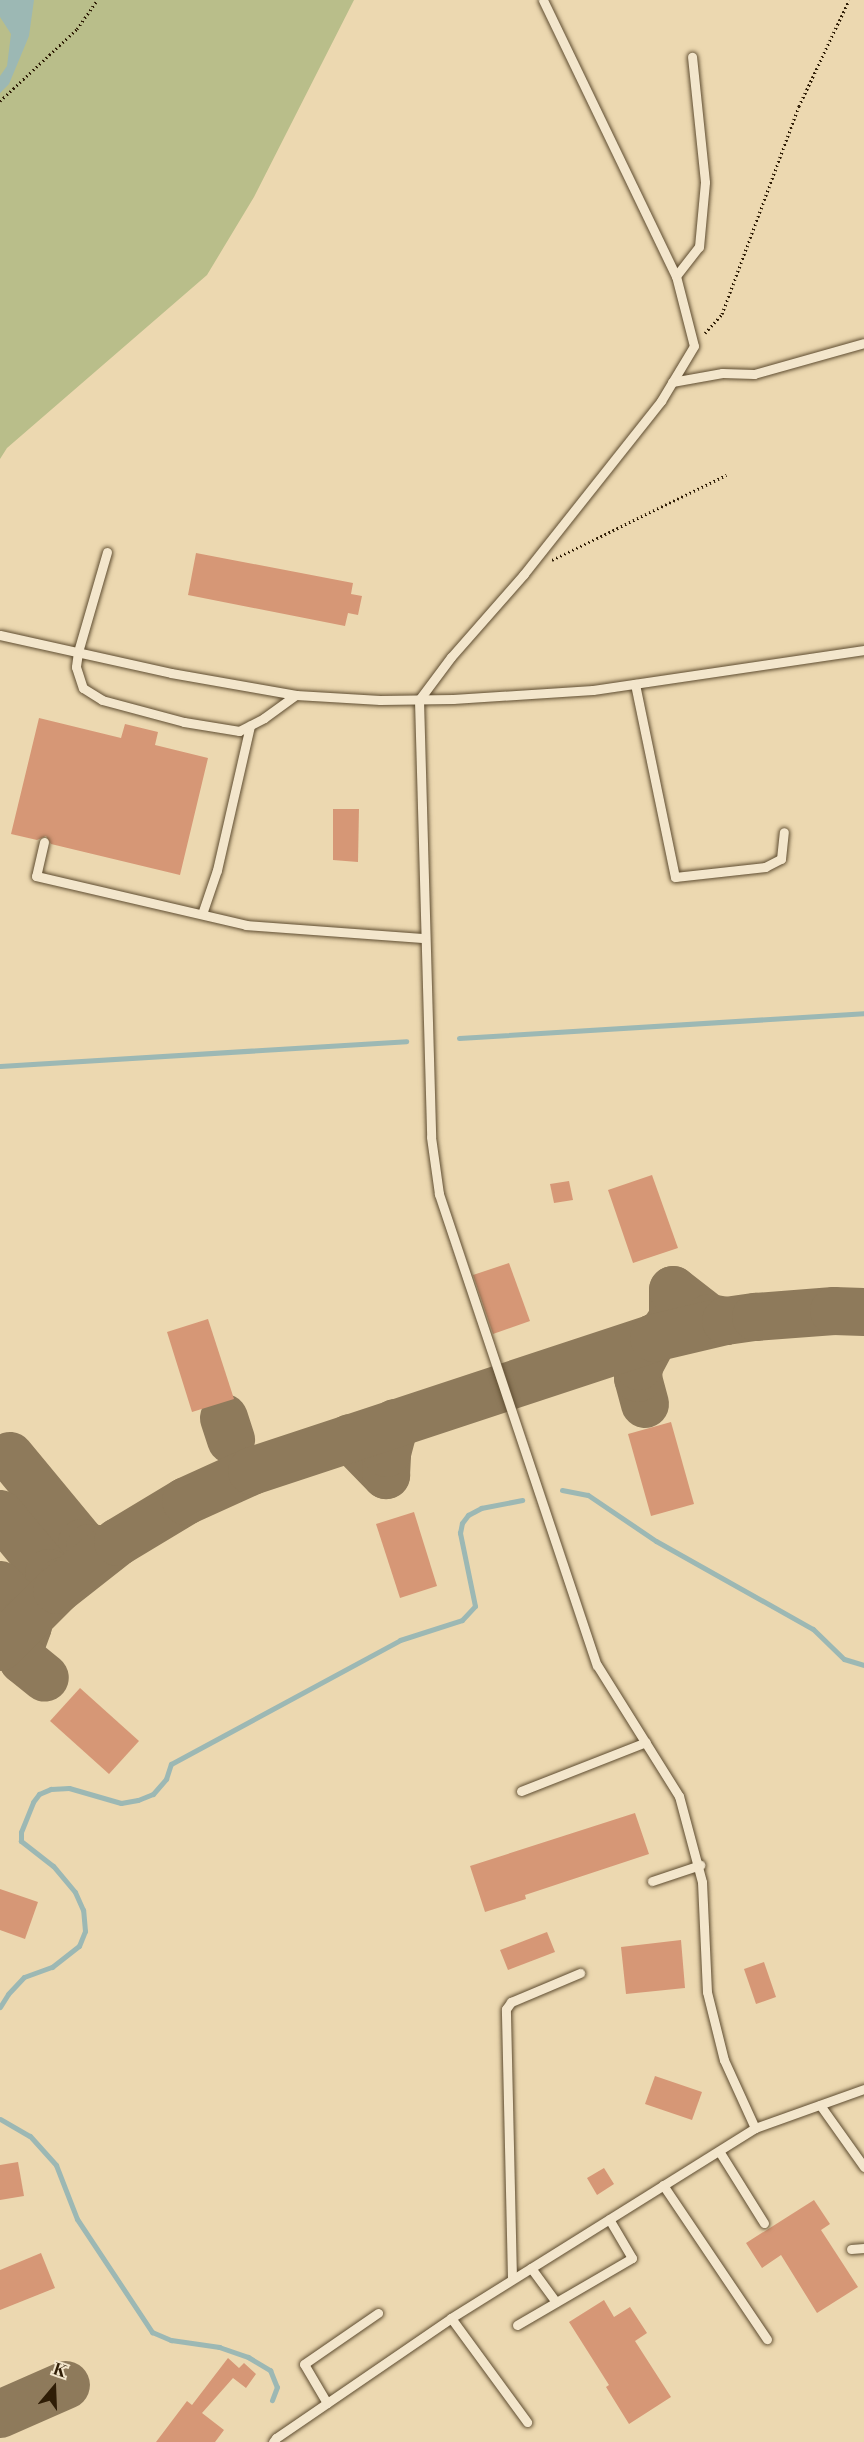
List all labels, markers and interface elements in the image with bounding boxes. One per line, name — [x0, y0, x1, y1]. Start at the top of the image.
north arrow — [24, 2358, 84, 2418]
text: K — [50, 2359, 69, 2383]

